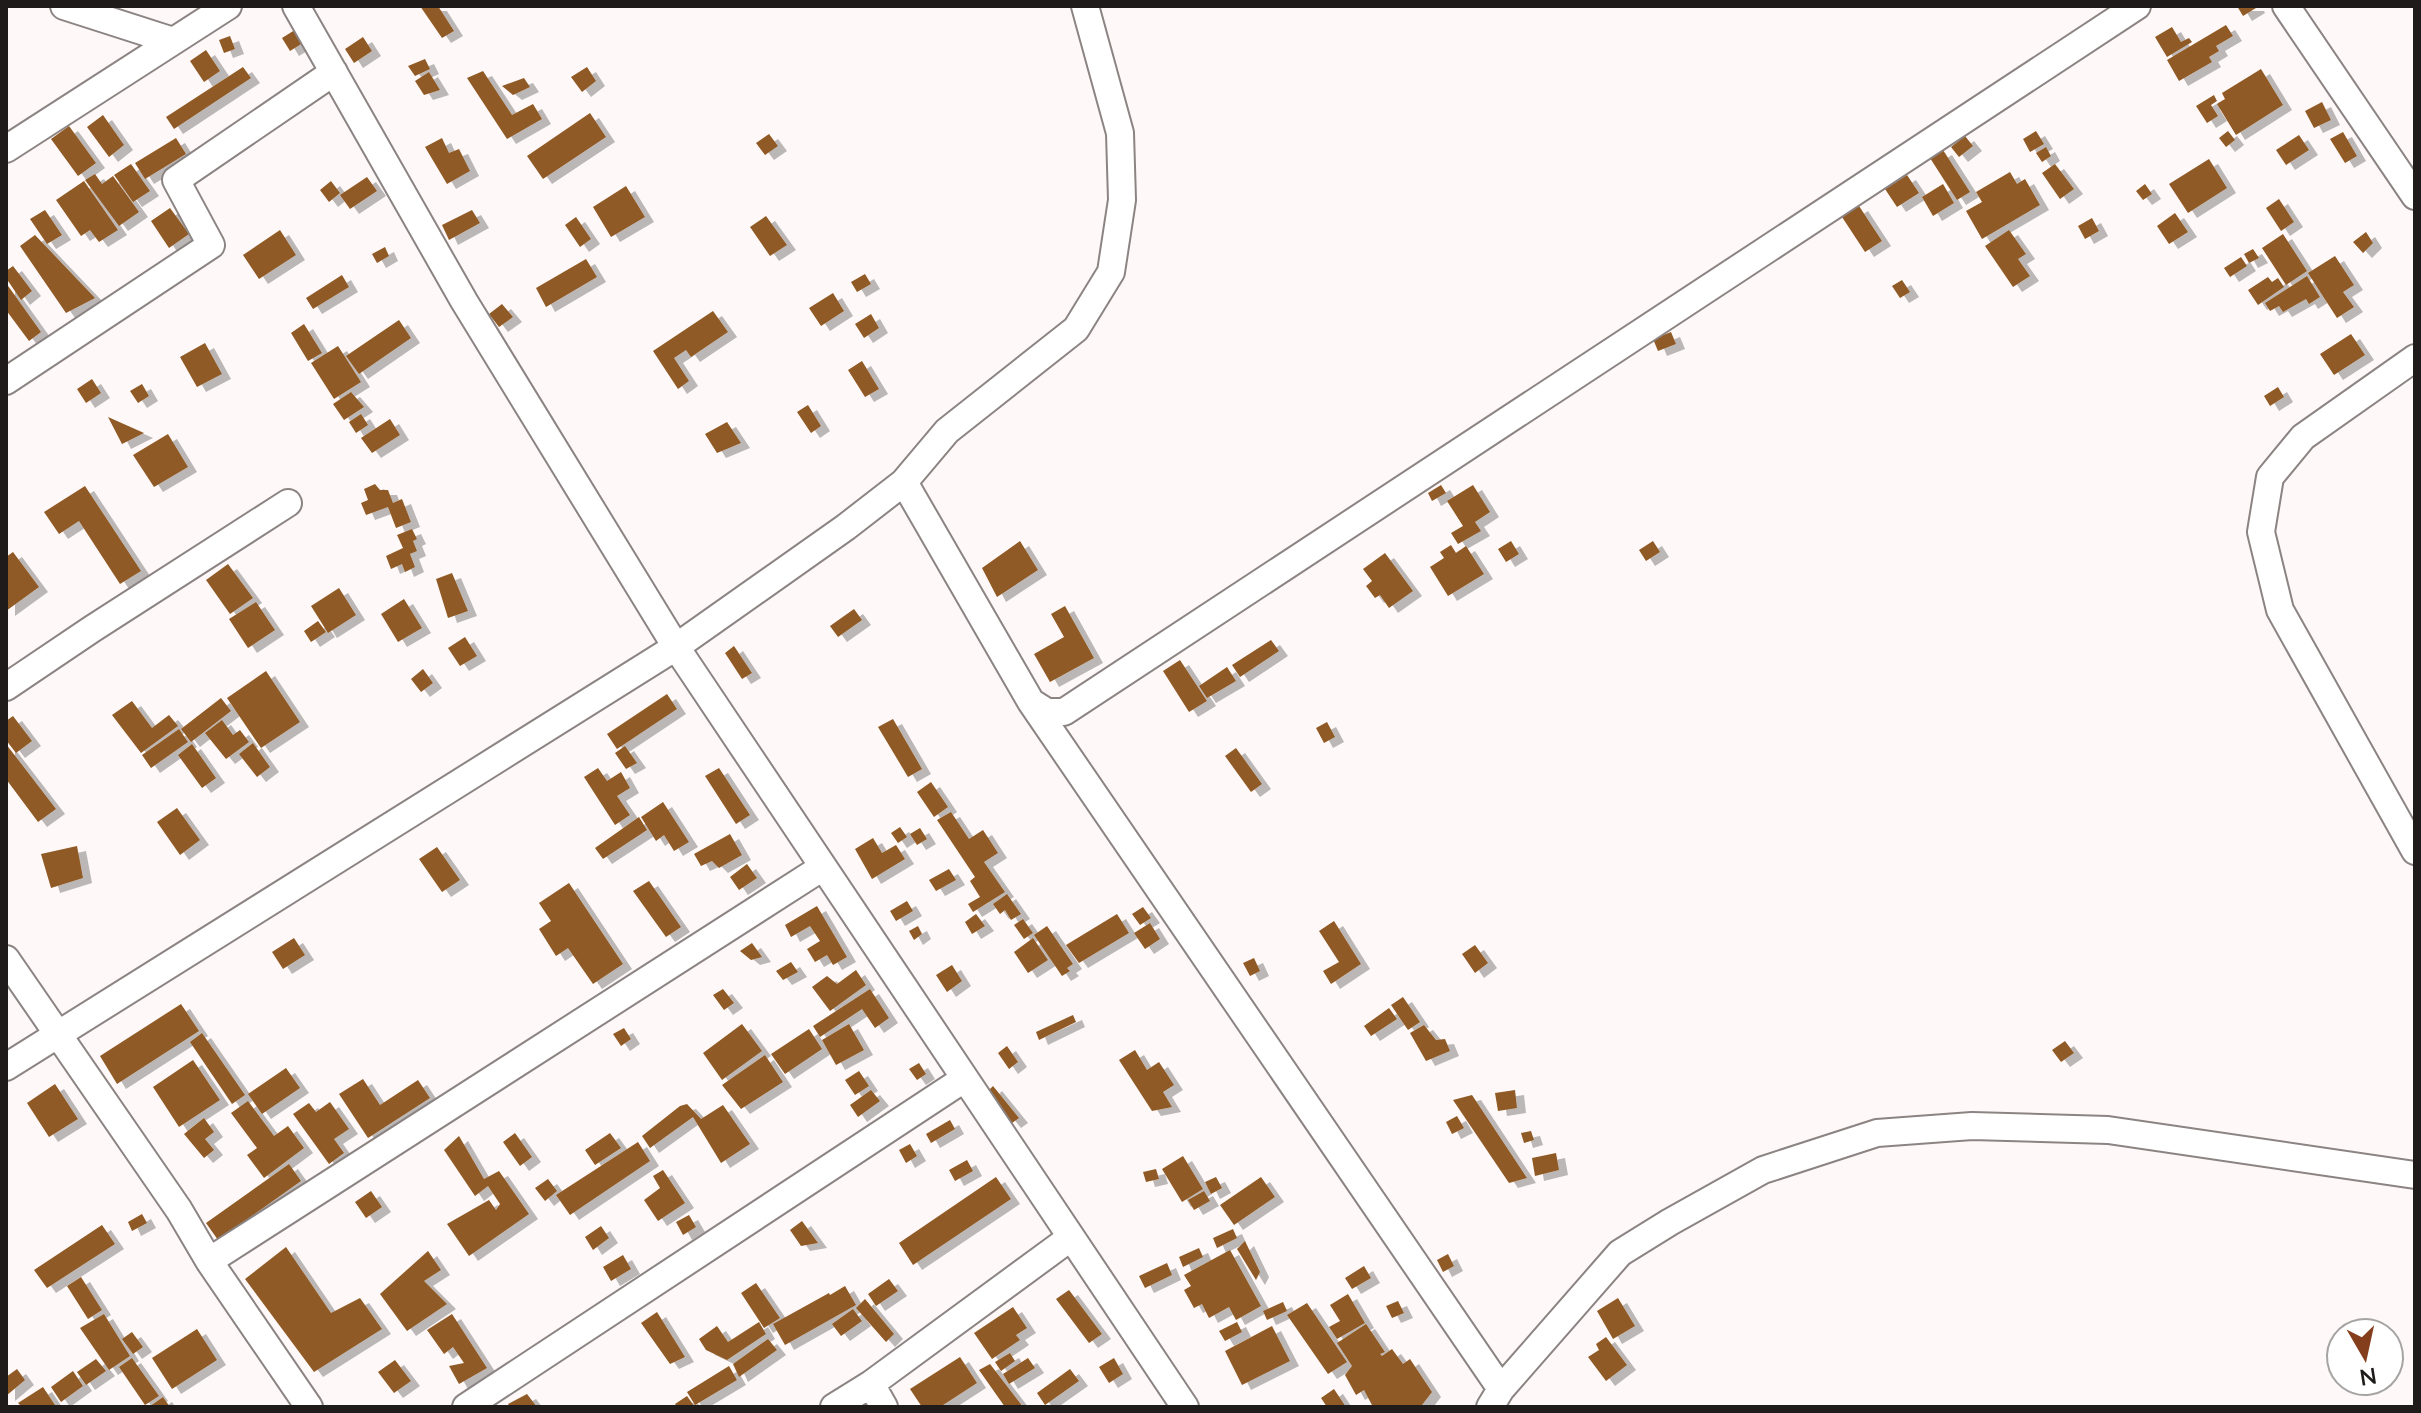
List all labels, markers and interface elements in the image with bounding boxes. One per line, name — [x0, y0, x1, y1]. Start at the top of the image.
north arrow — [2325, 1317, 2405, 1397]
text: N — [2358, 1363, 2379, 1392]

